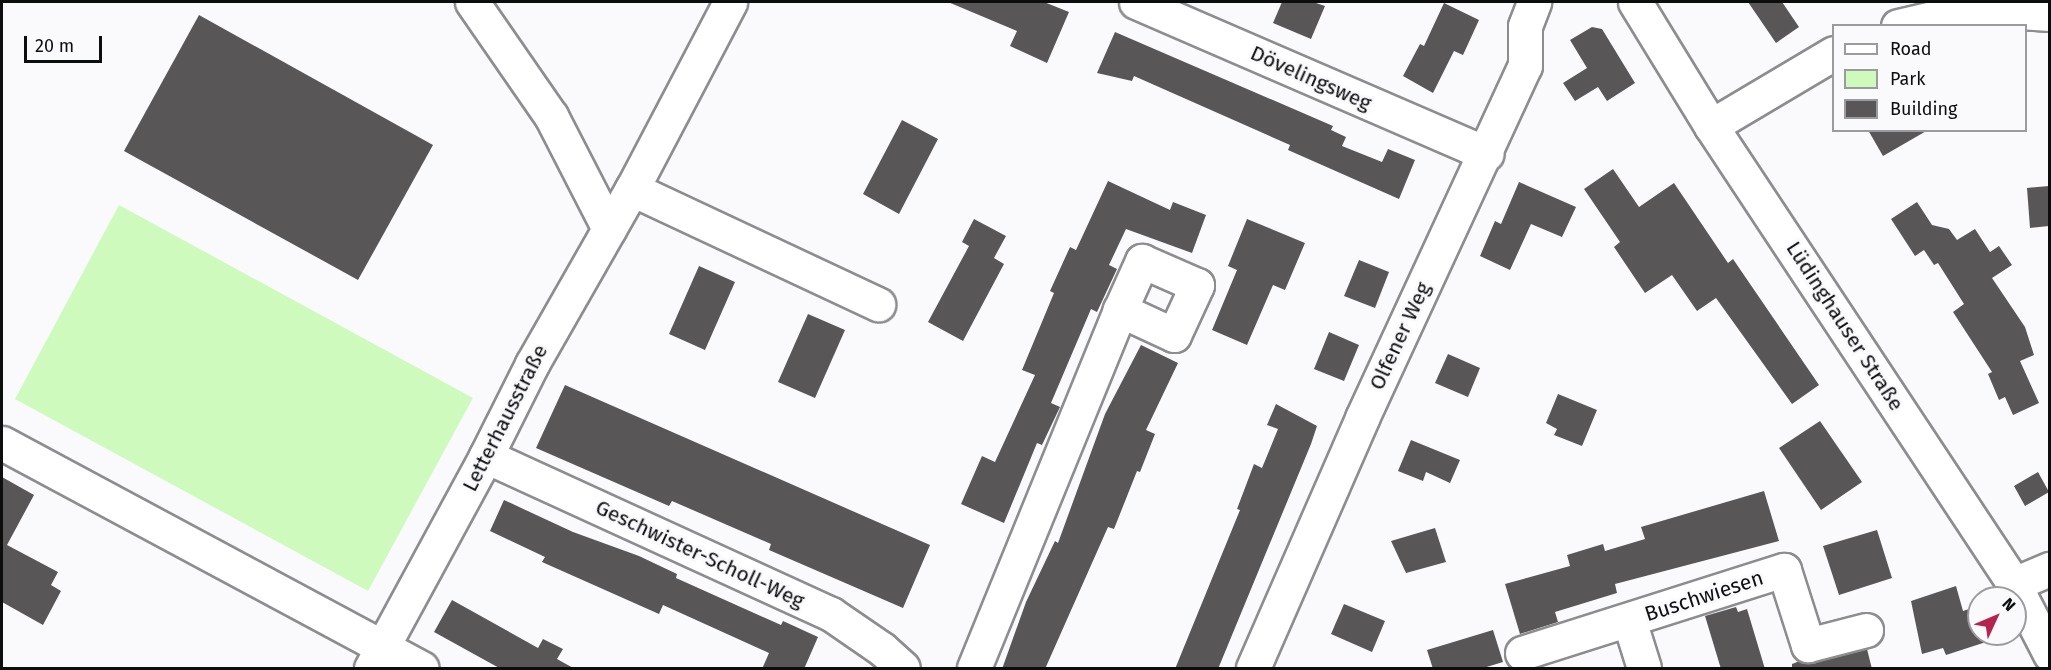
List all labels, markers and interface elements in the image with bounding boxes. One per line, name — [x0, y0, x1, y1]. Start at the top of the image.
scale bar — [27, 24, 105, 62]
legend — [1832, 24, 2027, 132]
text: 20 m — [35, 35, 74, 57]
text: Road — [1890, 38, 1932, 60]
street label: Dövelingsweg — [1247, 40, 1375, 116]
text: Park — [1890, 68, 1925, 90]
text: Building — [1890, 98, 1957, 120]
street label: Lüdinghauser Straße — [1781, 237, 1909, 415]
street label: Olfener Weg — [1364, 278, 1436, 394]
street label: Letterhausstraße — [457, 340, 553, 496]
street label: Geschwister-Scholl-Weg — [592, 495, 808, 613]
street label: Buschwiesen — [1642, 565, 1766, 627]
north arrow — [1967, 586, 2027, 646]
text: N — [1998, 594, 2019, 615]

